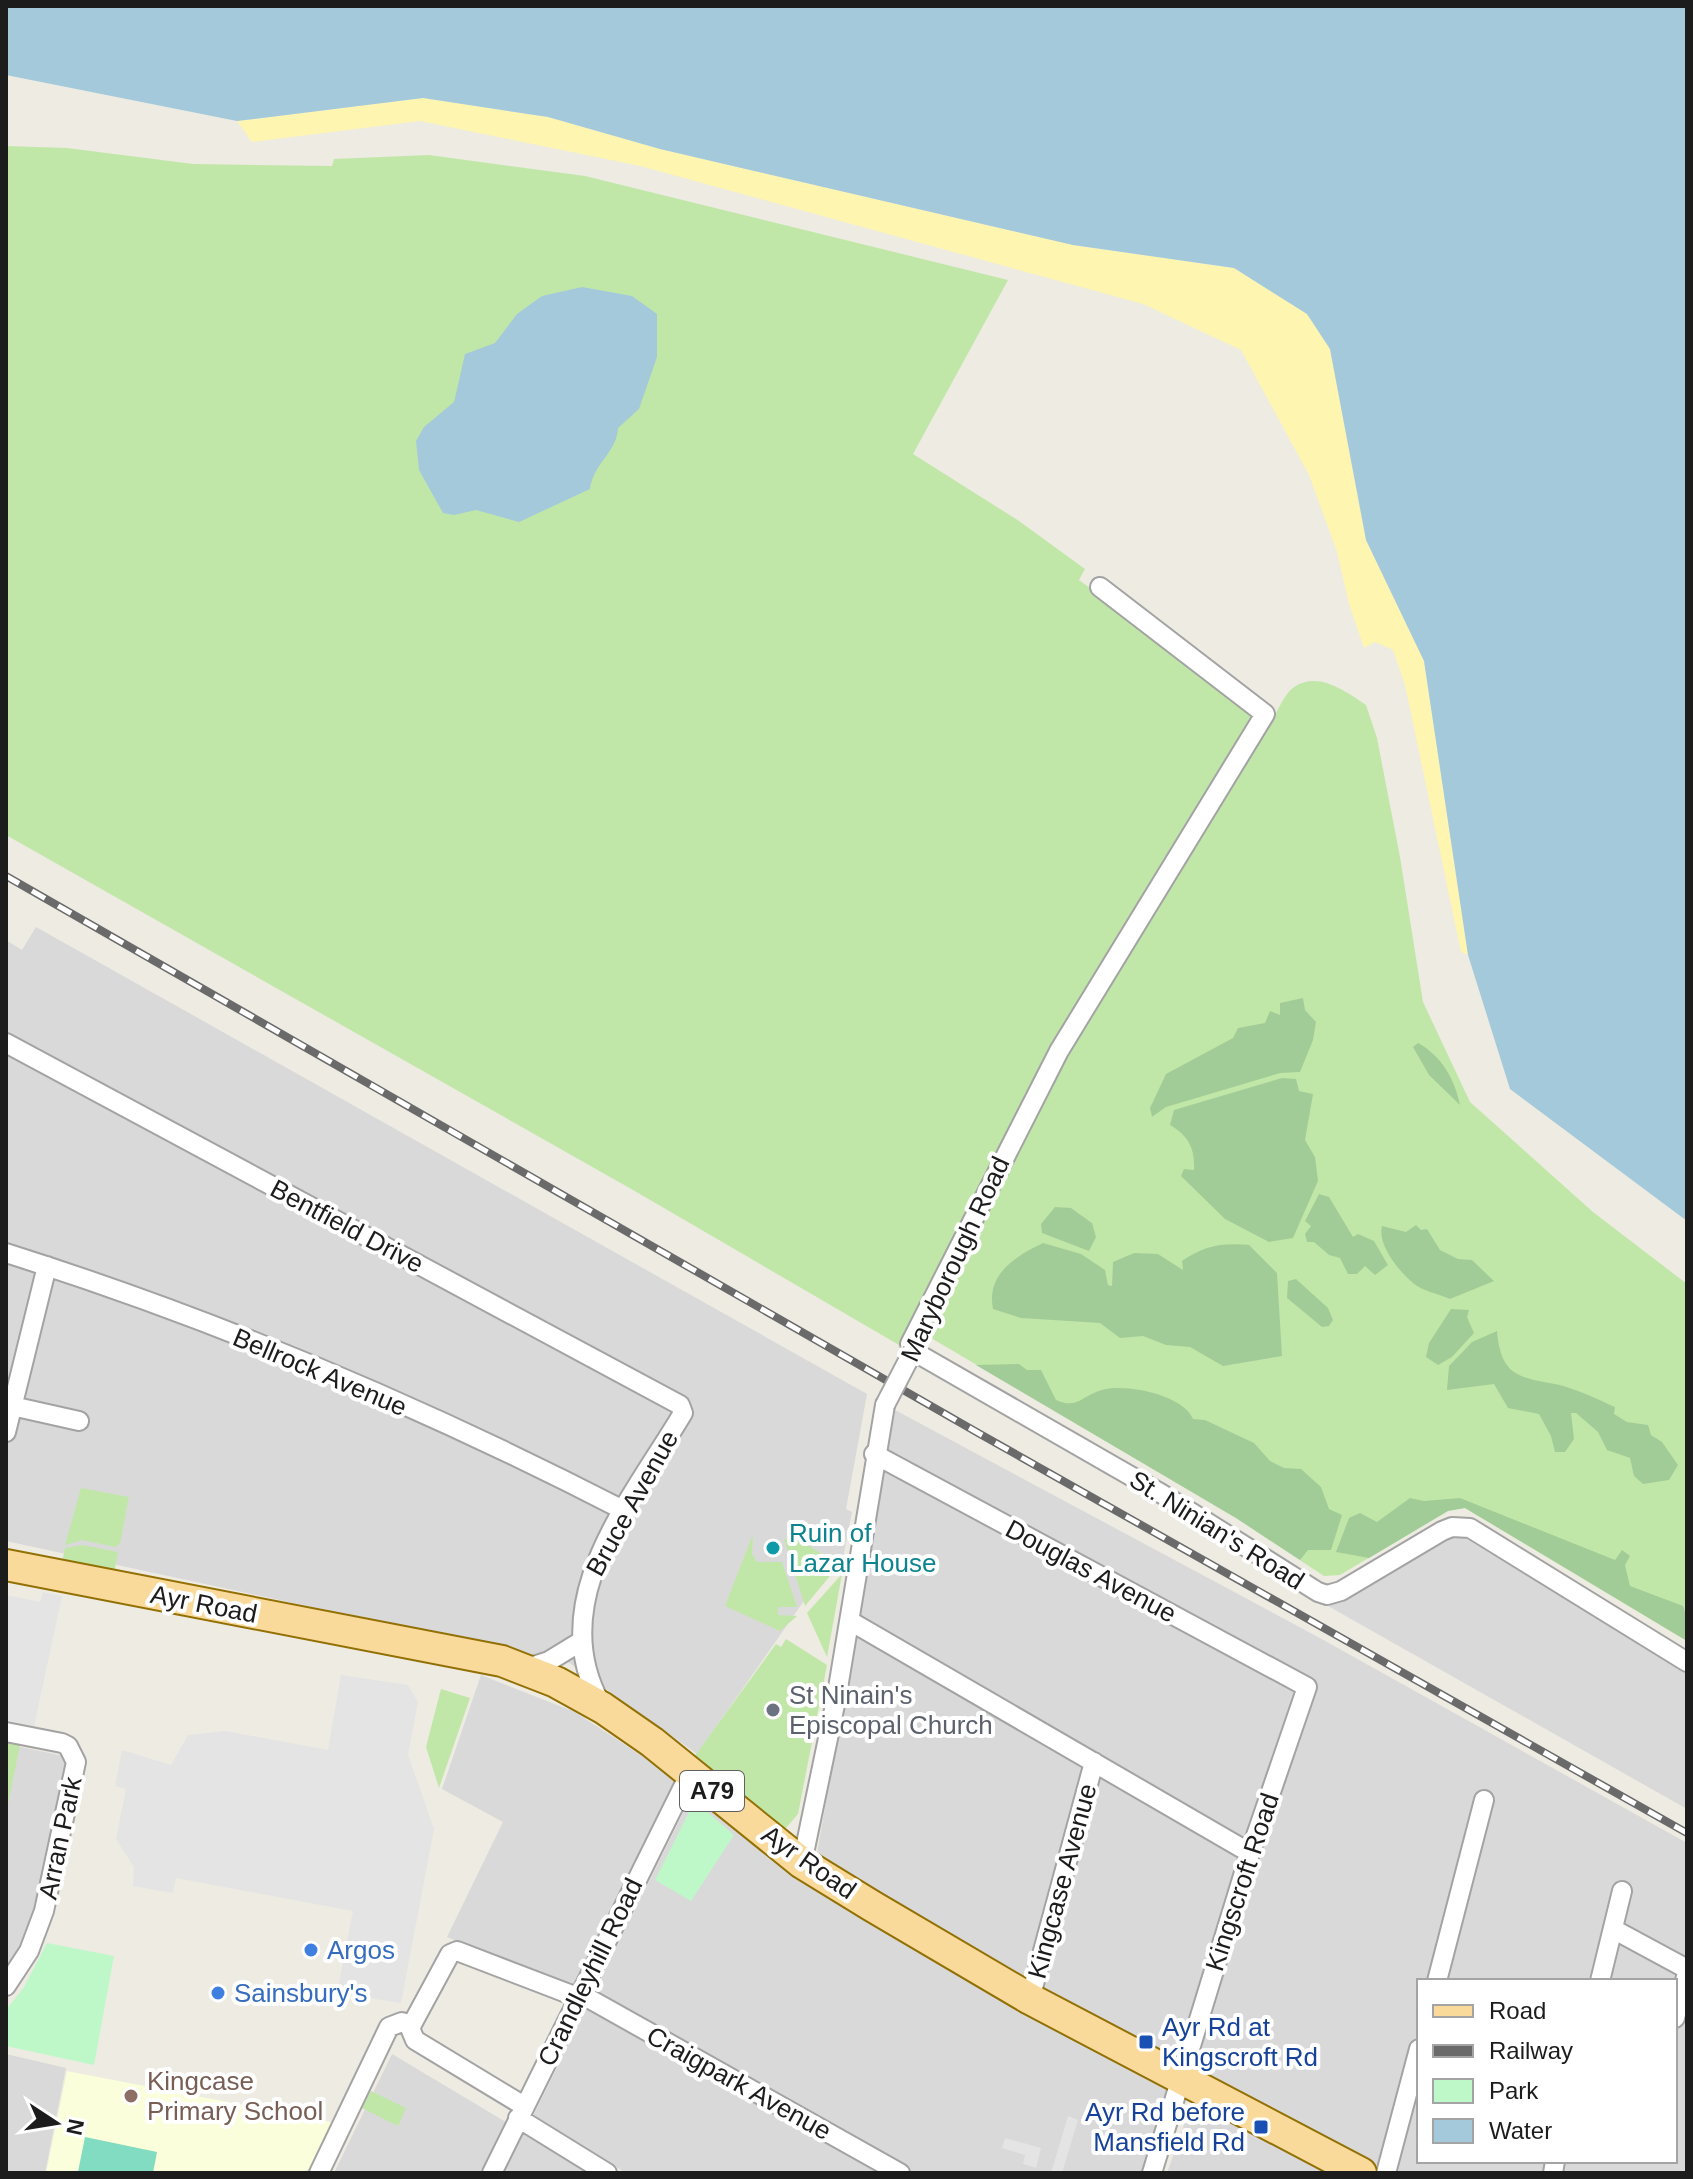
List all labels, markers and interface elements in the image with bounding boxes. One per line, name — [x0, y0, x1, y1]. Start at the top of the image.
street label: Maryborough Road — [894, 1152, 1016, 1366]
street label: Bentfield Drive — [265, 1173, 429, 1279]
street label: Bellrock Avenue — [229, 1322, 411, 1422]
street label: Bruce Avenue — [580, 1425, 684, 1581]
street label: St. Ninian's Road — [1124, 1464, 1310, 1596]
street label: Douglas Avenue — [1001, 1513, 1181, 1629]
place label: Ruin of Lazar House — [789, 1518, 936, 1578]
marker: Ruin of Lazar House — [764, 1539, 782, 1557]
street label: Ayr Road — [148, 1579, 260, 1629]
place label: St Ninain's Episcopal Church — [789, 1680, 993, 1740]
marker: St Ninain's Episcopal Church — [764, 1701, 782, 1719]
road number: A79 — [680, 1771, 744, 1811]
street label: Arran Park — [32, 1773, 88, 1902]
street label: Kingcase Avenue — [1022, 1780, 1102, 1982]
street label: Kingscroft Road — [1199, 1789, 1285, 1975]
street label: Ayr Road — [756, 1819, 862, 1905]
street label: Crandleyhill Road — [532, 1873, 648, 2071]
place label: Argos — [327, 1935, 395, 1965]
marker: Argos — [302, 1941, 320, 1959]
place label: Sainsbury's — [234, 1978, 368, 2008]
legend — [1417, 1979, 1677, 2163]
marker: Sainsbury's — [209, 1984, 227, 2002]
text: Road — [1489, 1997, 1546, 2024]
place label: Ayr Rd at Kingscroft Rd — [1162, 2012, 1318, 2072]
street label: Craigpark Avenue — [642, 2020, 836, 2146]
marker: Ayr Rd at Kingscroft Rd — [1137, 2033, 1155, 2051]
text: Railway — [1489, 2037, 1573, 2064]
place label: Kingcase Primary School — [147, 2066, 323, 2126]
text: Park — [1489, 2077, 1539, 2104]
north arrow — [16, 2083, 96, 2163]
marker: Kingcase Primary School — [122, 2087, 140, 2105]
place label: Ayr Rd before Mansfield Rd — [1085, 2097, 1245, 2157]
text: N — [61, 2117, 89, 2137]
text: Water — [1489, 2117, 1552, 2144]
marker: Ayr Rd before Mansfield Rd — [1252, 2118, 1270, 2136]

